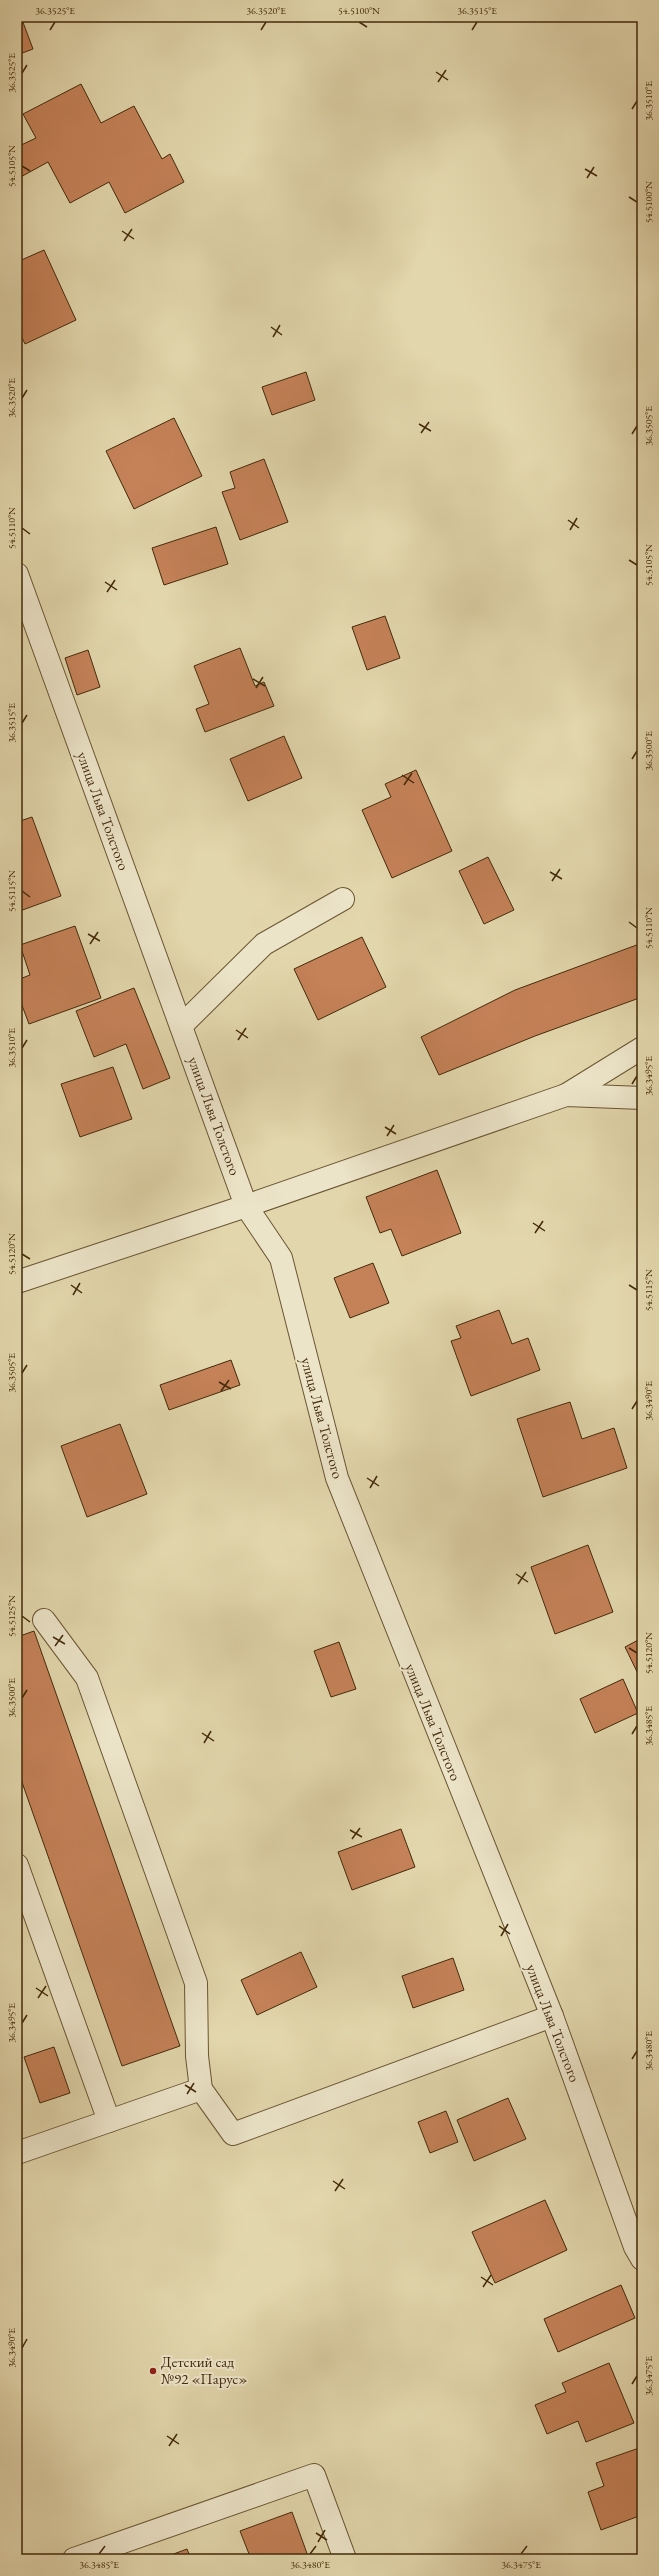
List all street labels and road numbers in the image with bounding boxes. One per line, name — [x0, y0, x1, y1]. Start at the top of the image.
street label: улица Льва Толстого — [73, 749, 134, 873]
street label: улица Льва Толстого — [184, 1054, 245, 1178]
street label: улица Льва Толстого — [297, 1355, 348, 1481]
street label: улица Льва Толстого — [401, 1660, 466, 1783]
street label: улица Льва Толстого — [522, 1961, 585, 2085]

